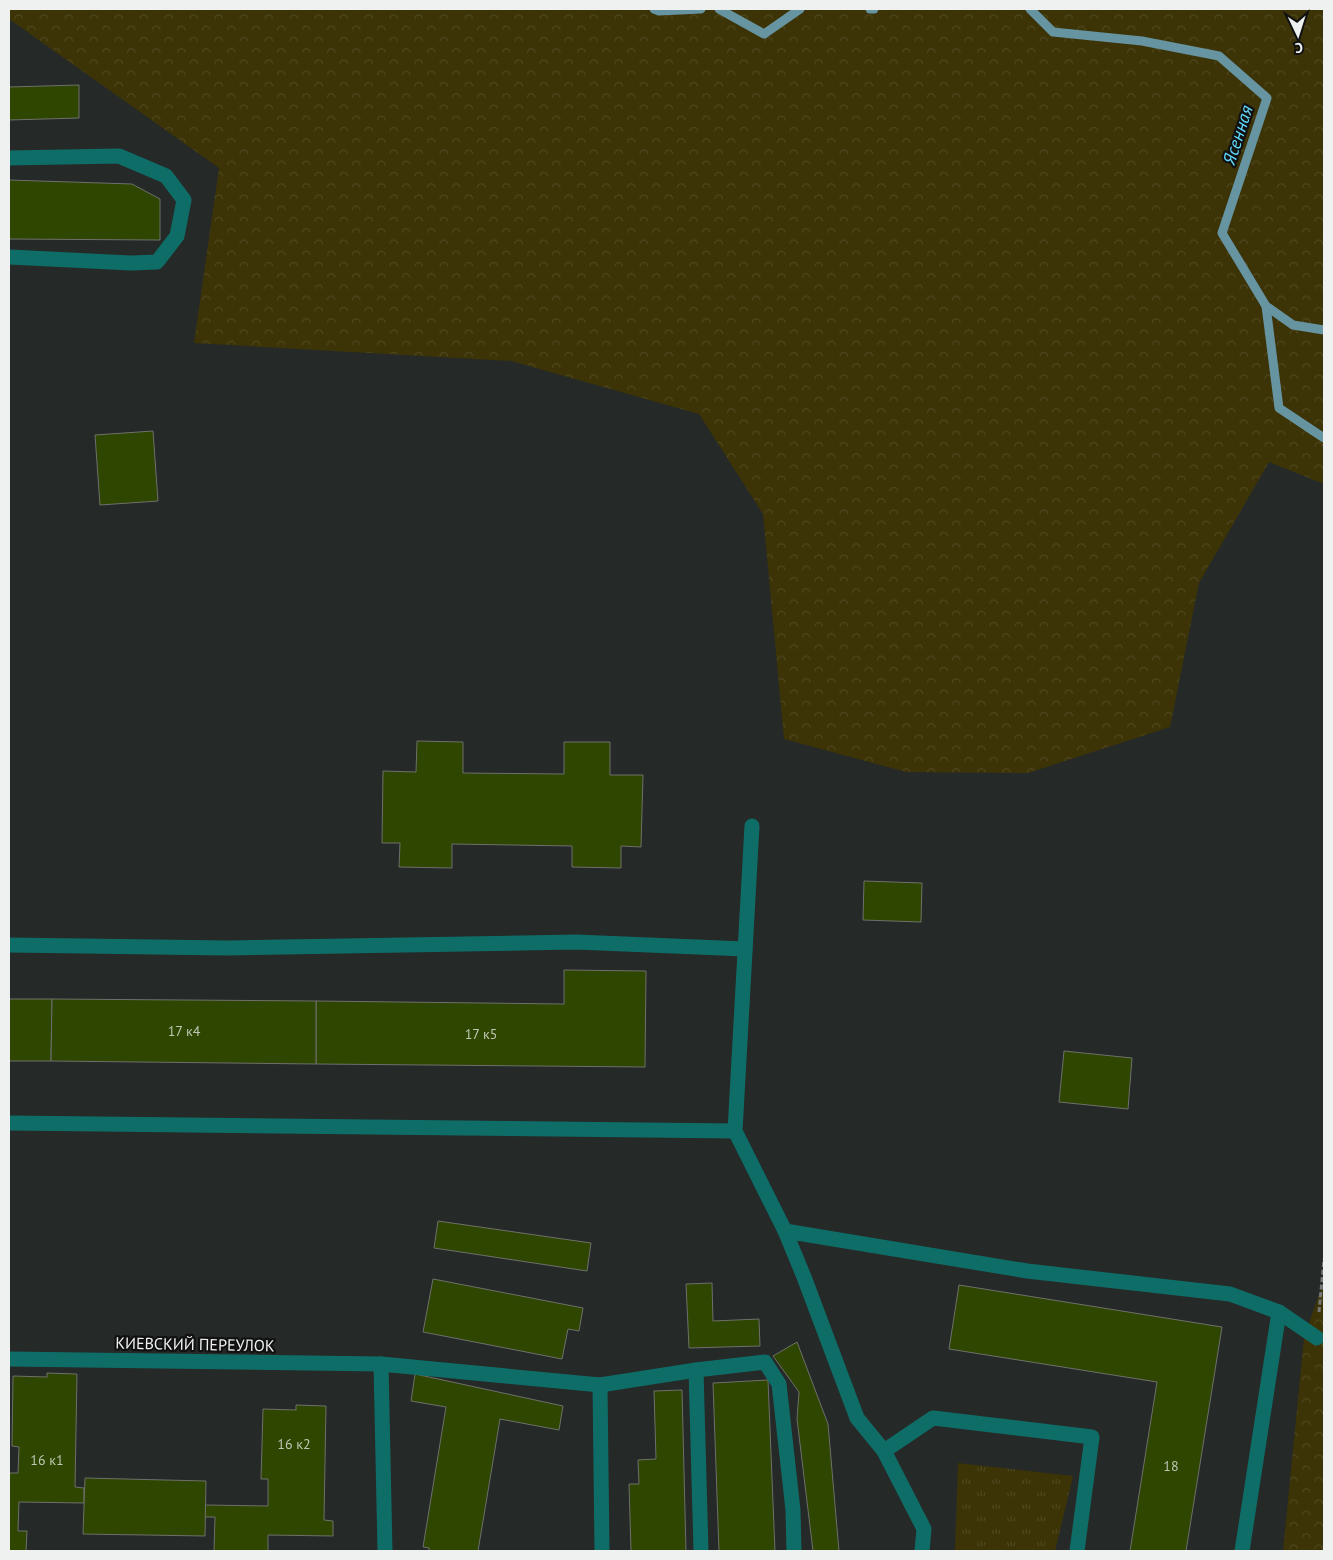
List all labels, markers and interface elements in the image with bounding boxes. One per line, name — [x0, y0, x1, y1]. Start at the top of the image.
north arrow — [1273, 10, 1323, 60]
text: С — [1294, 39, 1303, 57]
water label: Ясенная — [1217, 102, 1258, 168]
house number: 17 к4 — [168, 1022, 201, 1040]
house number: 17 к5 — [465, 1025, 497, 1043]
street label: КИЕВСКИЙ ПЕРЕУЛОК — [115, 1333, 275, 1355]
house number: 16 к2 — [277, 1435, 311, 1453]
house number: 16 к1 — [30, 1451, 64, 1469]
house number: 18 — [1163, 1457, 1179, 1475]

